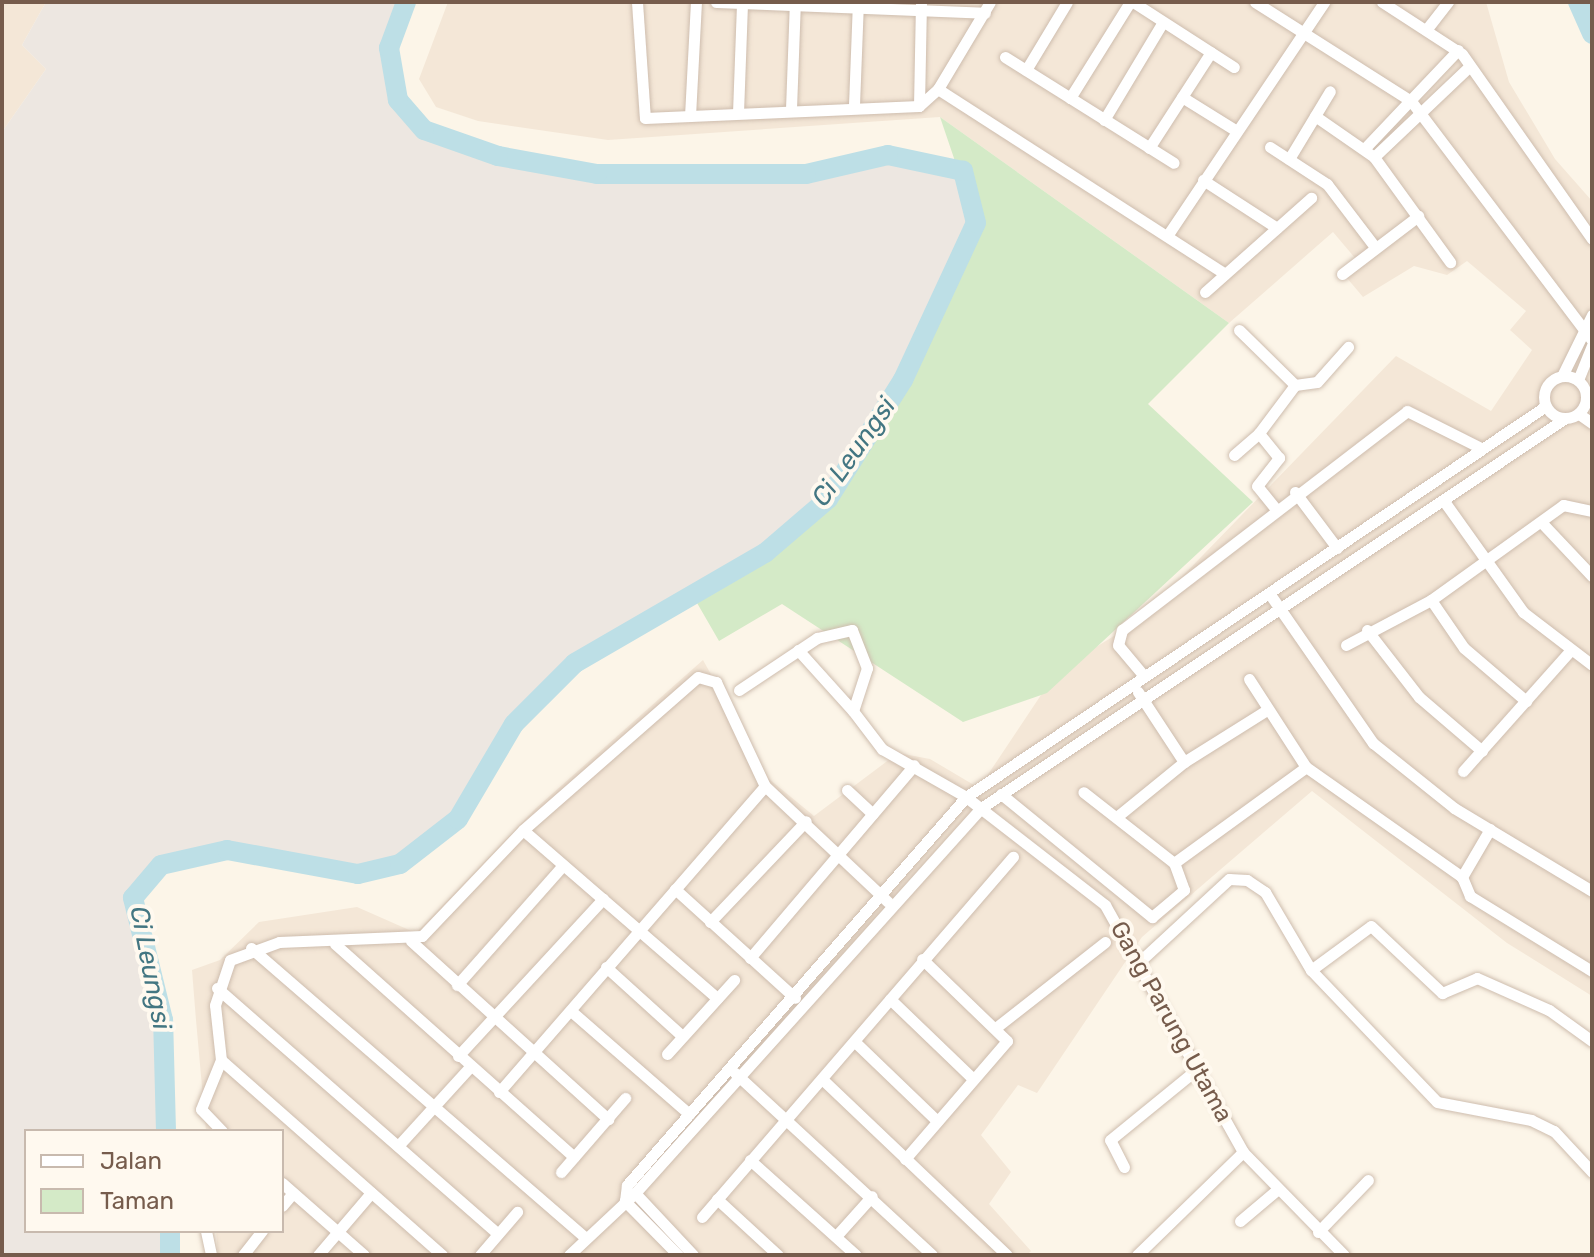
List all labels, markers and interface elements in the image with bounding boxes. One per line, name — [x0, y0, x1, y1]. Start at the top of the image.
water label: Ci Leungsi — [805, 392, 903, 512]
water label: Ci Leungsi — [123, 904, 177, 1032]
street label: Gang Parung Utama — [1104, 917, 1238, 1127]
legend — [24, 1129, 284, 1233]
text: Jalan — [100, 1147, 162, 1175]
text: Taman — [100, 1187, 174, 1215]

